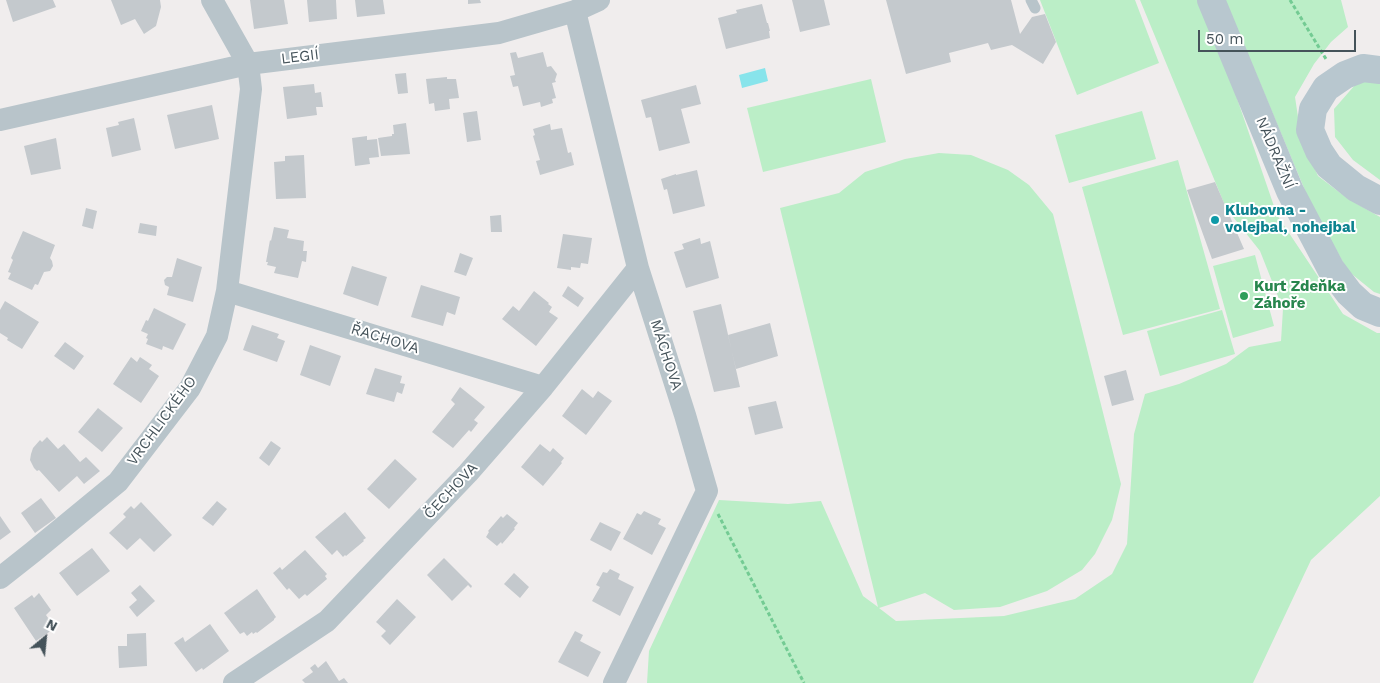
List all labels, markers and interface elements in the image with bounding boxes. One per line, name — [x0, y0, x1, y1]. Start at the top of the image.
scale bar — [1200, 20, 1358, 52]
text: 50 m — [1206, 30, 1243, 48]
street label: LEGIÍ — [280, 46, 320, 68]
street label: NÁDRAŽNÍ — [1252, 114, 1298, 192]
place label: Klubovna - volejbal, nohejbal — [1225, 202, 1355, 237]
marker: Klubovna - volejbal, nohejbal — [1209, 214, 1221, 226]
place label: Kurt Zdeňka Záhoře — [1254, 278, 1345, 313]
marker: Kurt Zdeňka Záhoře — [1238, 290, 1250, 302]
street label: MÁCHOVA — [646, 317, 686, 393]
street label: ŘACHOVA — [349, 320, 421, 358]
street label: VRCHLICKÉHO — [123, 373, 201, 469]
street label: ČECHOVA — [420, 459, 482, 523]
north arrow — [20, 613, 70, 663]
text: N — [44, 615, 60, 634]

